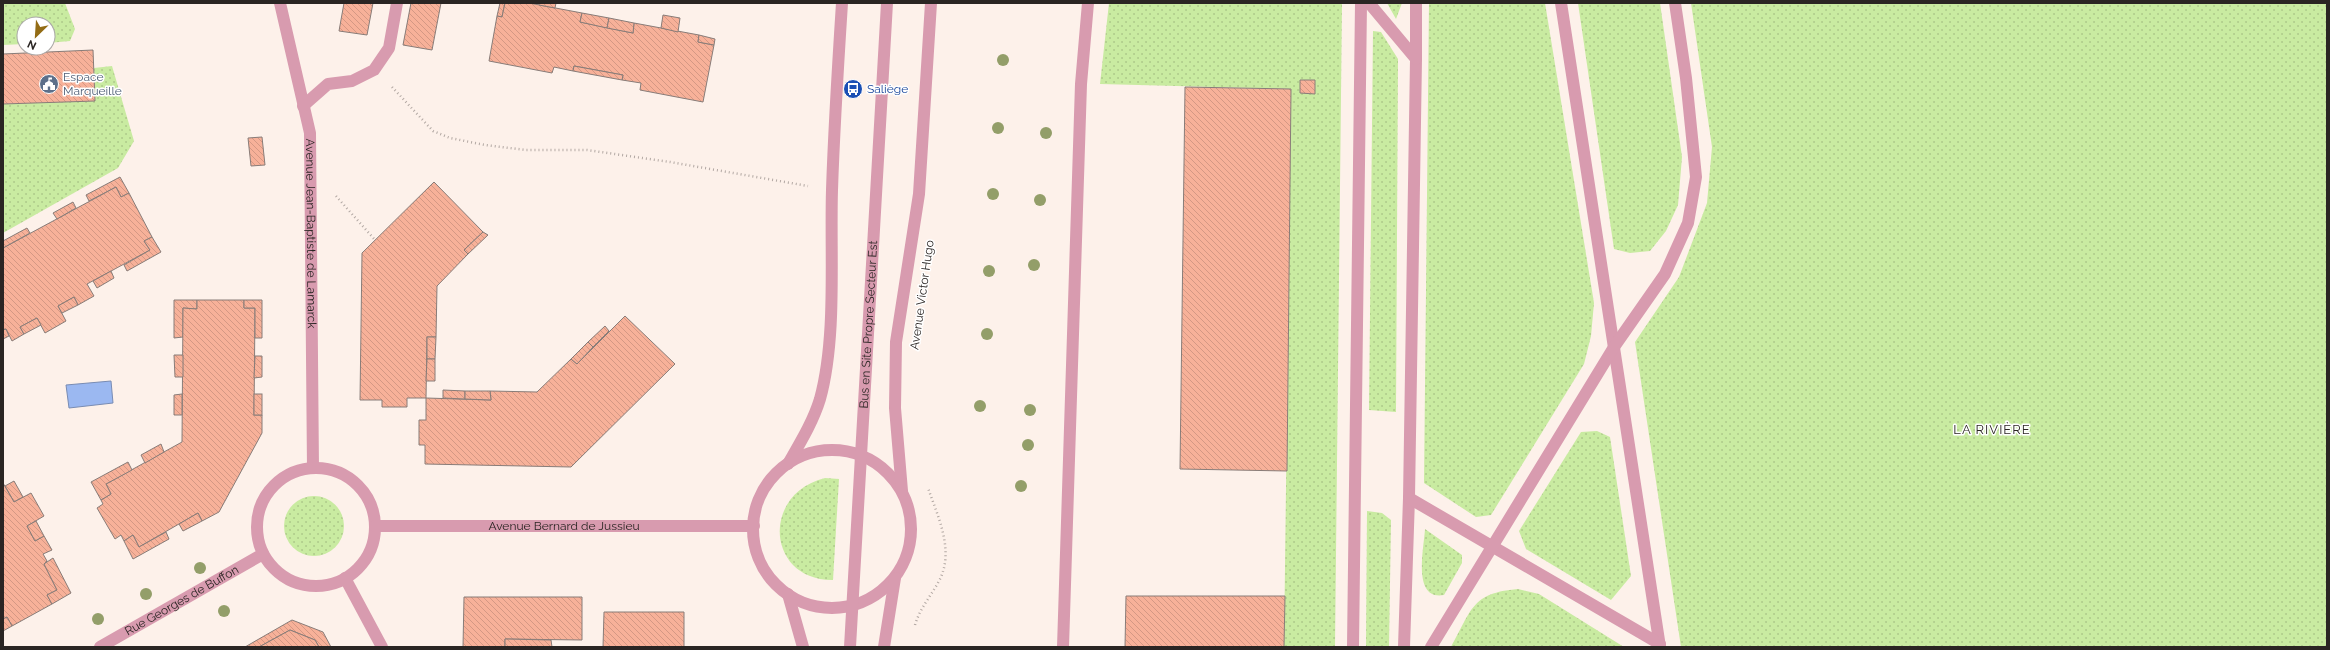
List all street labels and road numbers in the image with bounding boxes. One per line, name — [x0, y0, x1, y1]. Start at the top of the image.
street label: Avenue Jean-Baptiste de Lamarck — [303, 138, 319, 329]
street label: Avenue Victor Hugo — [907, 239, 937, 351]
street label: Bus en Site Propre Secteur Est — [857, 240, 880, 409]
street label: Avenue Bernard de Jussieu — [488, 519, 640, 533]
street label: Rue Georges de Buffon — [122, 562, 241, 638]

